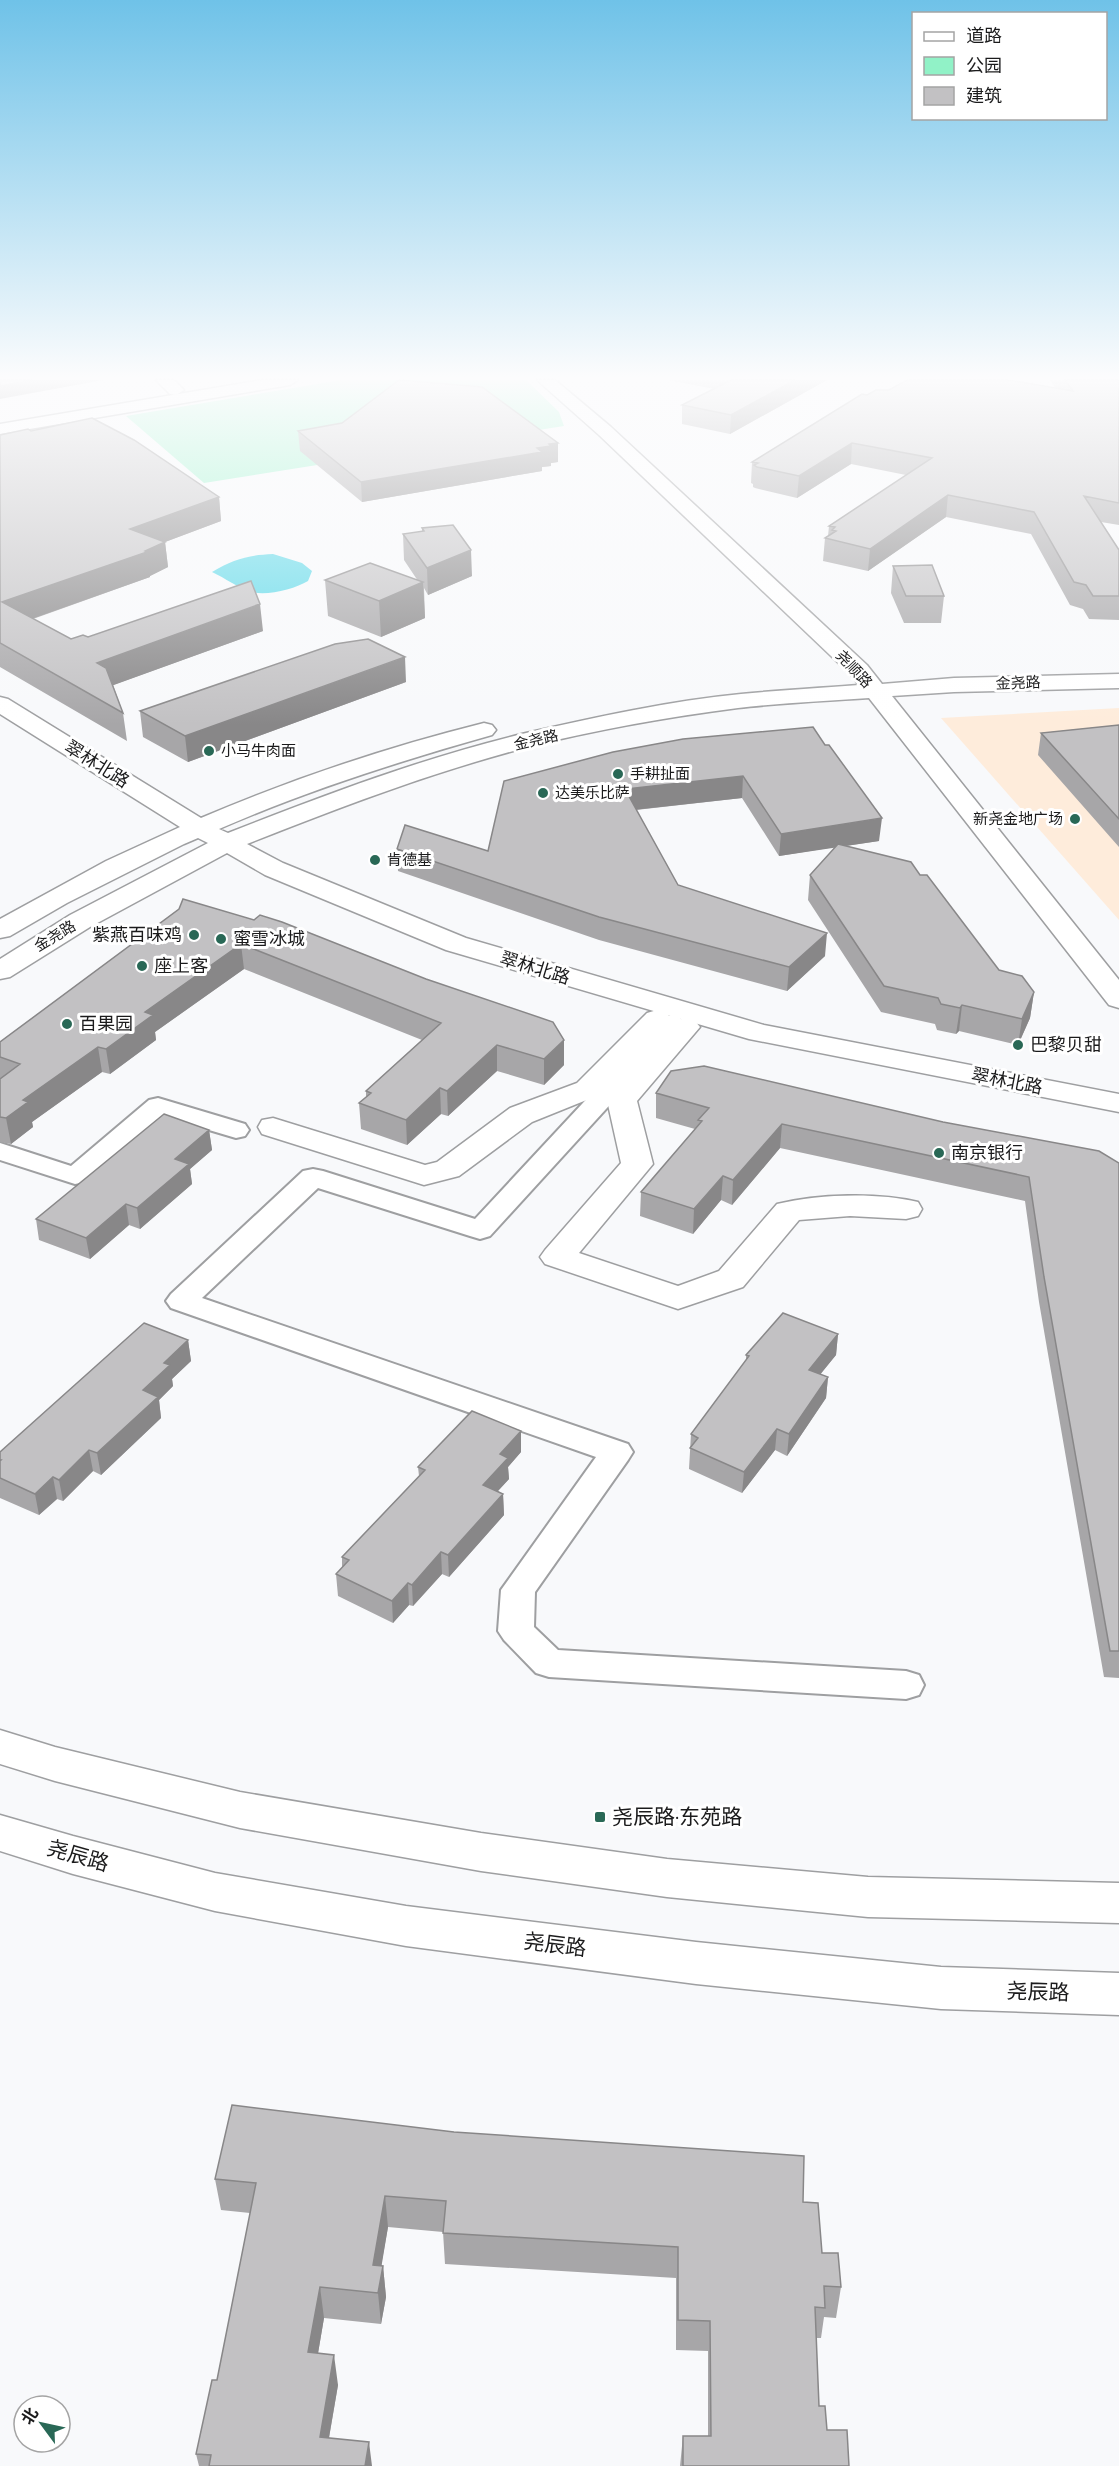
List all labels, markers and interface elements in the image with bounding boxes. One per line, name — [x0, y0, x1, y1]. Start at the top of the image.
legend — [912, 12, 1107, 120]
text: 道路 — [966, 26, 1002, 47]
text: 公园 — [966, 56, 1002, 77]
text: 建筑 — [966, 86, 1002, 107]
street label: 尧顺路 — [831, 646, 876, 692]
street label: 金尧路 — [995, 673, 1041, 694]
street label: 金尧路 — [512, 726, 560, 755]
street label: 翠林北路 — [61, 736, 133, 792]
place label: 小马牛肉面 — [221, 742, 296, 761]
marker: 小马牛肉面 — [202, 744, 216, 758]
place label: 手耕扯面 — [630, 765, 690, 784]
marker: 手耕扯面 — [611, 767, 625, 781]
place label: 达美乐比萨 — [555, 784, 630, 803]
marker: 达美乐比萨 — [536, 786, 550, 800]
place label: 新尧金地广场 — [973, 810, 1063, 829]
marker: 新尧金地广场 — [1068, 812, 1082, 826]
place label: 肯德基 — [387, 851, 432, 870]
marker: 肯德基 — [368, 853, 382, 867]
street label: 金尧路 — [31, 917, 79, 956]
place label: 紫燕百味鸡 — [92, 925, 182, 946]
marker: 紫燕百味鸡 — [187, 928, 201, 942]
place label: 蜜雪冰城 — [233, 929, 305, 950]
marker: 蜜雪冰城 — [214, 932, 228, 946]
street label: 翠林北路 — [497, 948, 572, 989]
place label: 座上客 — [154, 956, 208, 977]
marker: 座上客 — [135, 959, 149, 973]
place label: 百果园 — [79, 1014, 133, 1035]
marker: 百果园 — [60, 1017, 74, 1031]
place label: 巴黎贝甜 — [1030, 1035, 1102, 1056]
marker: 巴黎贝甜 — [1011, 1038, 1025, 1052]
street label: 翠林北路 — [970, 1064, 1044, 1099]
place label: 南京银行 — [951, 1143, 1023, 1164]
marker: 南京银行 — [932, 1146, 946, 1160]
place label: 尧辰路·东苑路 — [612, 1805, 742, 1830]
marker: 尧辰路·东苑路 — [593, 1810, 607, 1824]
street label: 尧辰路 — [44, 1836, 112, 1877]
street label: 尧辰路 — [522, 1929, 588, 1962]
street label: 尧辰路 — [1006, 1979, 1070, 2006]
north arrow — [12, 2394, 72, 2454]
text: 北 — [18, 2405, 43, 2429]

